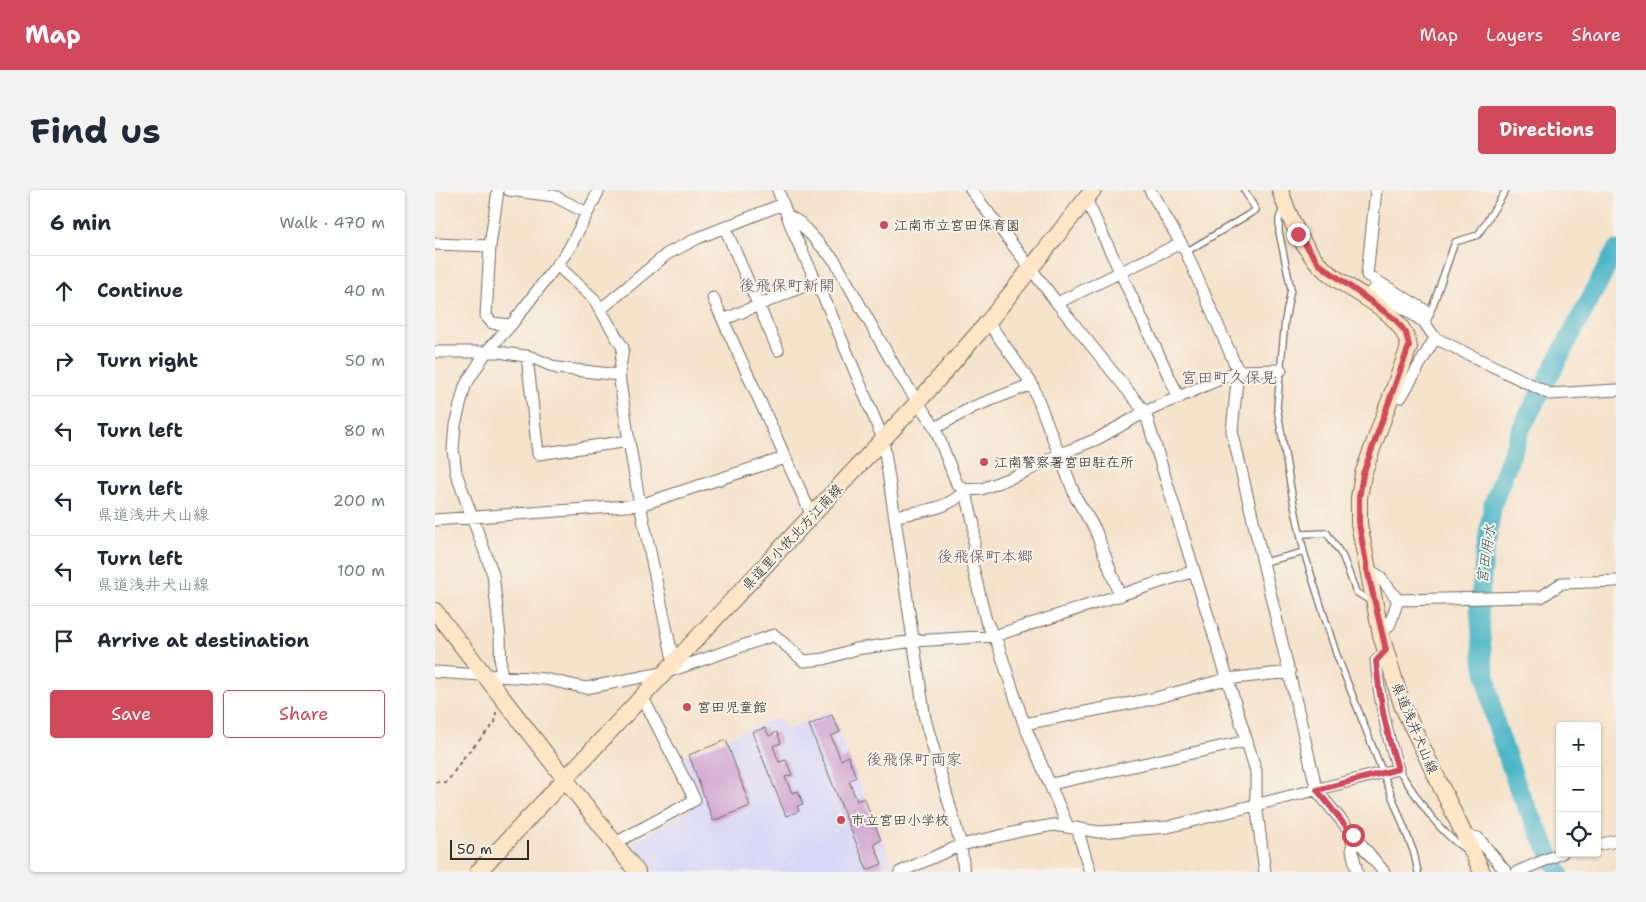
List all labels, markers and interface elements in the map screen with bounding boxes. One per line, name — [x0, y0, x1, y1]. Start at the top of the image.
text: Map — [25, 19, 81, 51]
text: Map — [1420, 23, 1458, 47]
text: Layers — [1486, 23, 1543, 47]
text: Share — [1571, 23, 1621, 47]
button: Directions — [1478, 106, 1616, 154]
text: Find us — [30, 107, 161, 154]
text: 6 min — [50, 209, 111, 237]
text: Walk · 470 m — [280, 212, 385, 233]
place label: 江南市立宮田保育園 — [894, 216, 1020, 234]
marker: 江南市立宮田保育園 — [878, 219, 890, 231]
route end — [1287, 223, 1310, 246]
district label: 後飛保町新開 — [739, 275, 835, 296]
icon: ahead — [50, 277, 78, 305]
text: Continue — [97, 278, 183, 303]
text: 40 m — [343, 280, 385, 301]
icon: right — [50, 347, 78, 375]
text: Turn right — [97, 348, 198, 373]
text: 50 m — [345, 350, 385, 371]
district label: 宮田町久保見 — [1181, 367, 1277, 388]
icon: left — [50, 417, 78, 445]
text: Turn left — [97, 418, 183, 443]
text: 80 m — [344, 420, 385, 441]
place label: 江南警察署宮田駐在所 — [994, 453, 1134, 471]
marker: 江南警察署宮田駐在所 — [978, 456, 990, 468]
text: Turn left — [97, 476, 183, 501]
street label: 県道里小牧北方江南線 — [738, 480, 846, 594]
icon: left — [50, 487, 78, 515]
text: 200 m — [333, 490, 385, 511]
text: 県道浅井犬山線 — [97, 504, 209, 525]
water label: 宮田用水 — [1472, 523, 1500, 585]
text: Turn left — [97, 546, 183, 571]
district label: 後飛保町本郷 — [937, 546, 1033, 567]
icon: left — [50, 557, 78, 585]
text: 100 m — [337, 560, 385, 581]
text: 県道浅井犬山線 — [97, 574, 209, 595]
icon: arrive — [50, 627, 78, 655]
text: Arrive at destination — [97, 628, 309, 653]
street label: 県道浅井犬山線 — [1388, 679, 1442, 777]
button: Save — [50, 690, 213, 738]
button: Share — [223, 690, 385, 738]
place label: 宮田児童館 — [697, 698, 767, 716]
marker: 宮田児童館 — [681, 701, 693, 713]
map controls — [1556, 722, 1601, 857]
button: + — [1556, 722, 1601, 767]
district label: 後飛保町両家 — [866, 749, 962, 770]
button: − — [1556, 767, 1601, 812]
place label: 市立宮田小学校 — [851, 811, 949, 829]
button: locate — [1556, 812, 1601, 857]
marker: 市立宮田小学校 — [835, 814, 847, 826]
route start — [1342, 824, 1365, 847]
scale bar — [450, 837, 529, 860]
text: 50 m — [457, 840, 492, 858]

